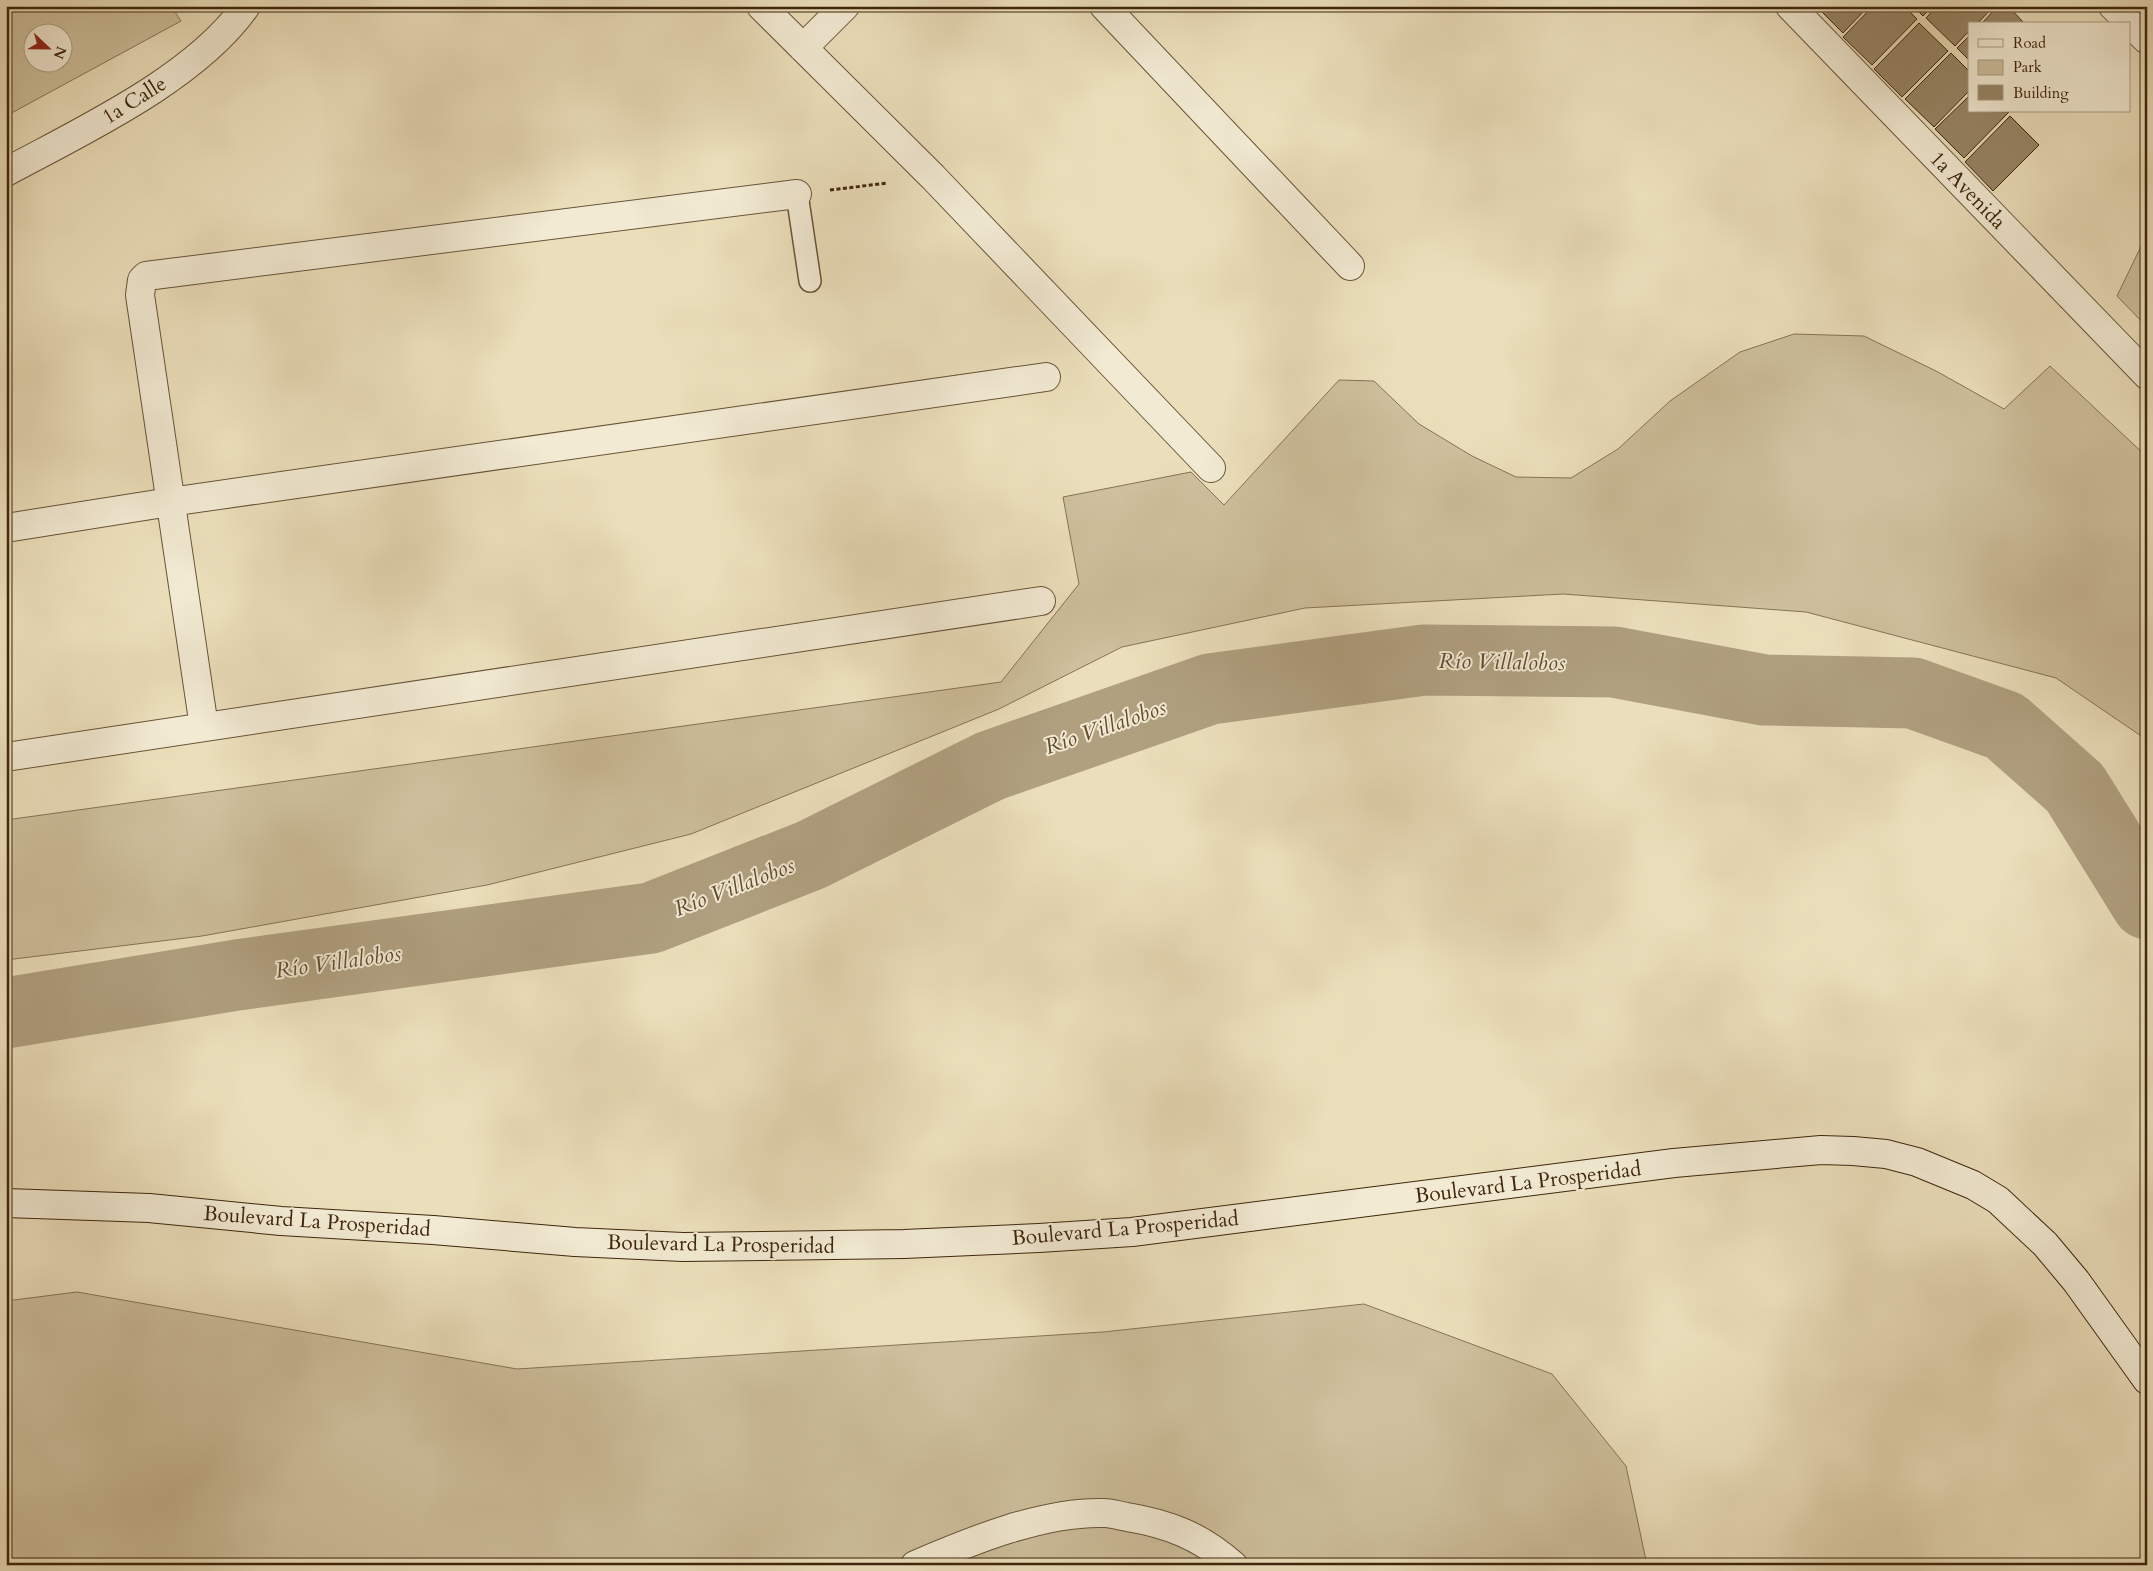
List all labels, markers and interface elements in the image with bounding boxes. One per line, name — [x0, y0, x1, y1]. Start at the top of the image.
north arrow — [22, 22, 72, 72]
legend — [1968, 22, 2130, 112]
text: Road — [2013, 33, 2046, 53]
text: N — [49, 43, 71, 62]
text: Park — [2013, 57, 2042, 77]
street label: 1a Calle — [97, 69, 172, 131]
text: Building — [2013, 83, 2069, 103]
street label: 1a Avenida — [1923, 145, 2012, 236]
water label: Río Villalobos — [1438, 646, 1566, 678]
water label: Río Villalobos — [1041, 692, 1171, 762]
water label: Río Villalobos — [670, 850, 799, 924]
water label: Río Villalobos — [273, 938, 403, 986]
street label: Boulevard La Prosperidad — [1413, 1154, 1643, 1211]
street label: Boulevard La Prosperidad — [202, 1199, 432, 1244]
street label: Boulevard La Prosperidad — [1010, 1204, 1240, 1253]
street label: Boulevard La Prosperidad — [607, 1228, 835, 1261]

